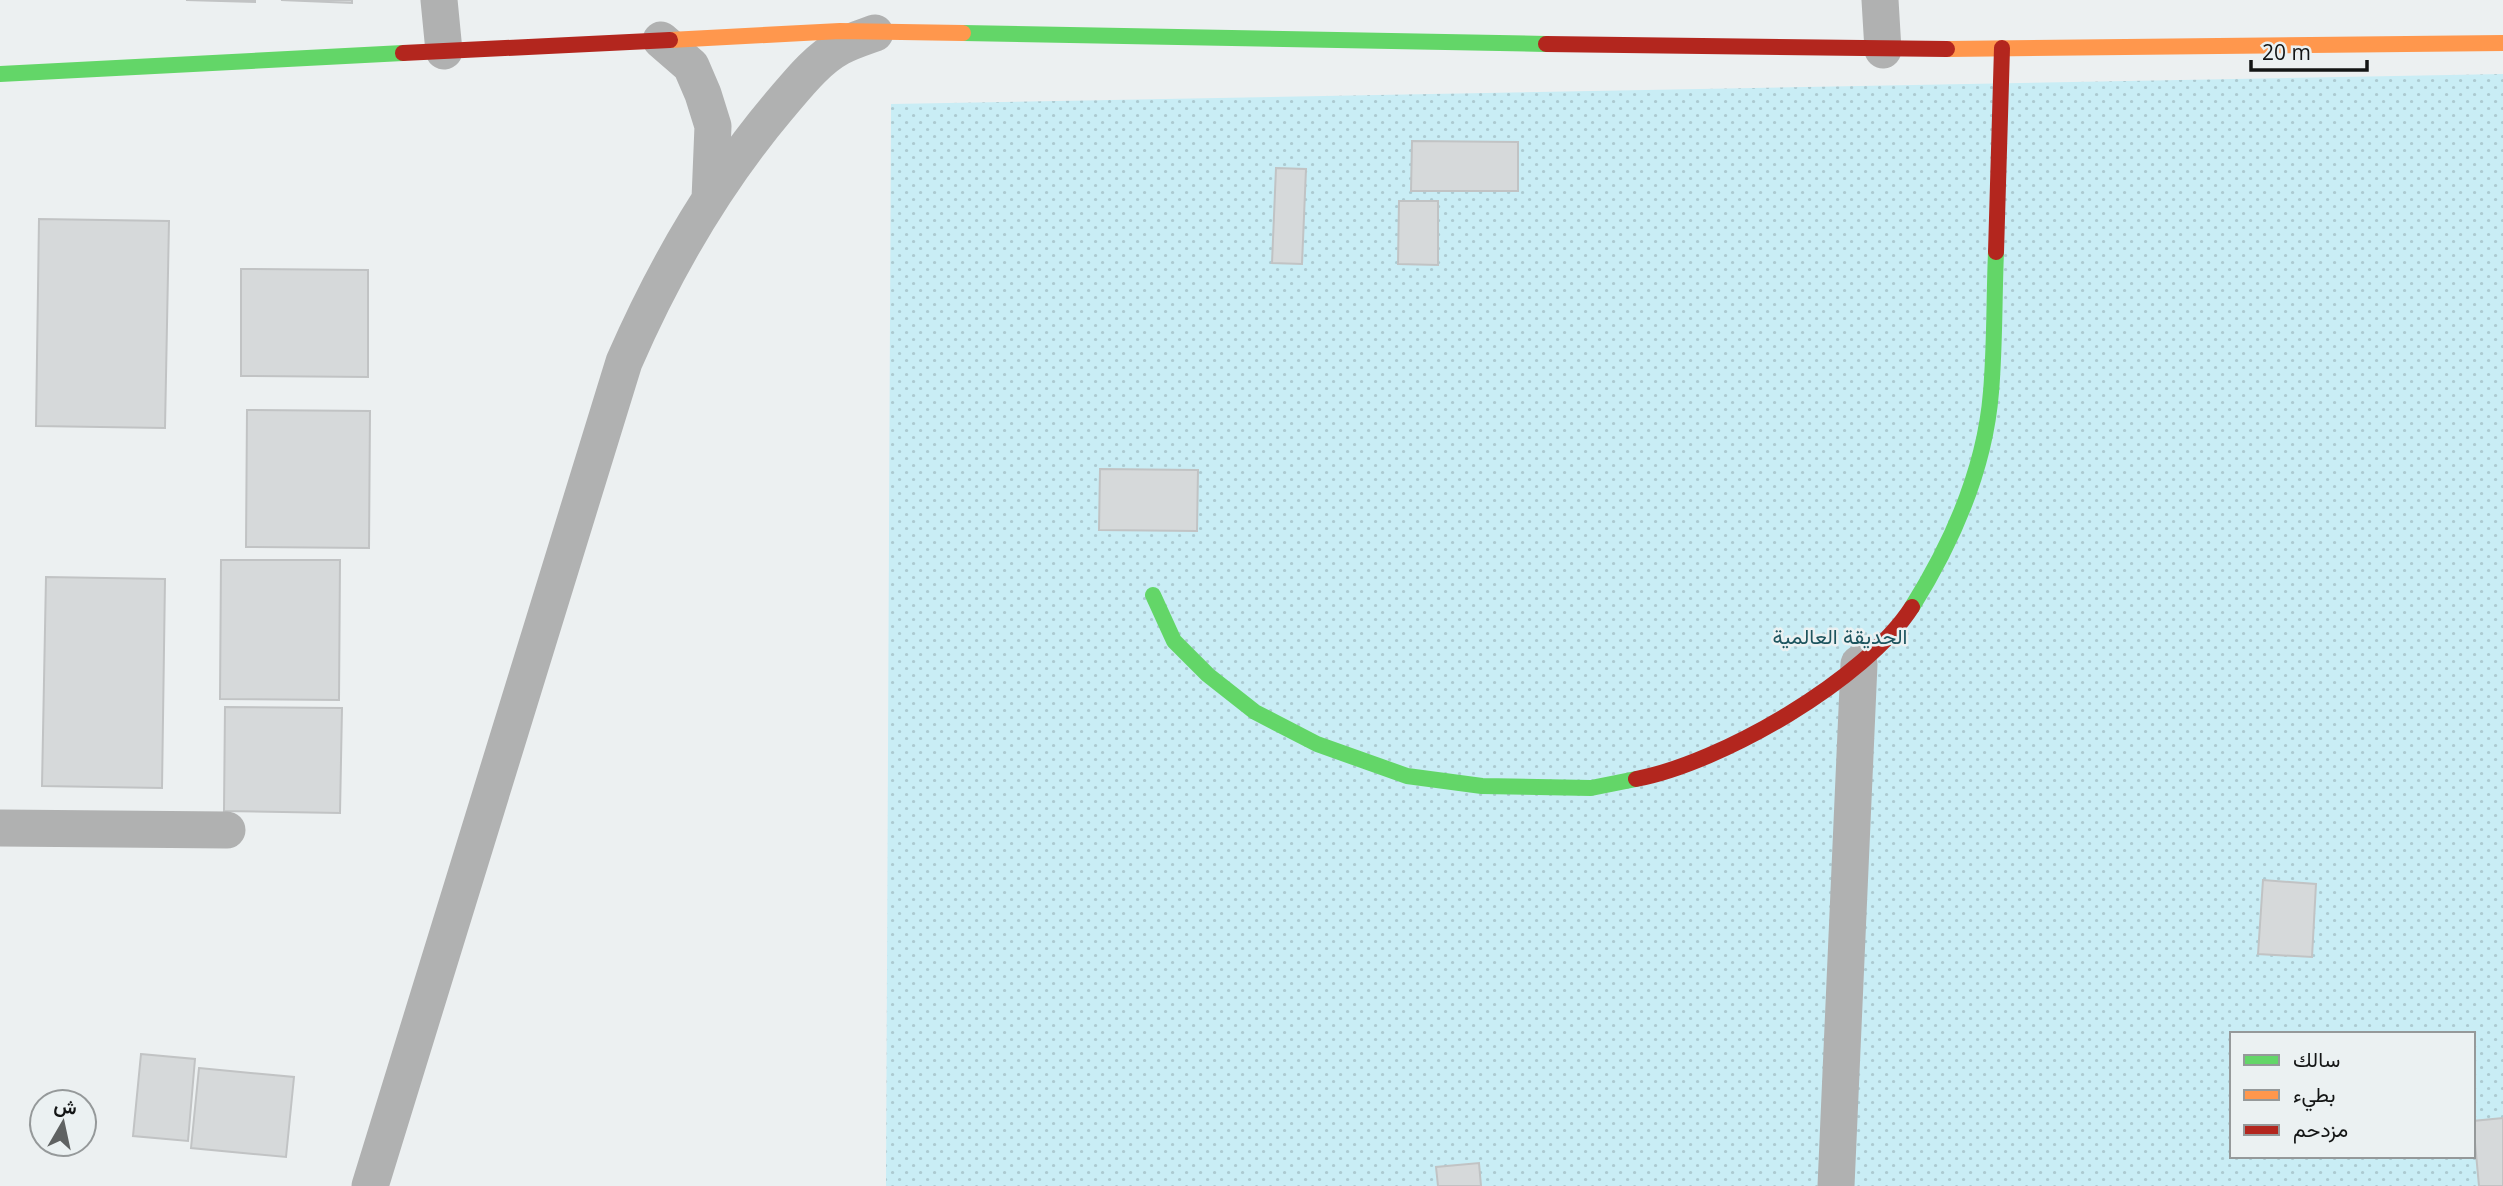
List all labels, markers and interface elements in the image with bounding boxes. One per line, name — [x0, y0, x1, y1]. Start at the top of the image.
scale bar — [2251, 28, 2366, 72]
text: 20 m — [2262, 38, 2311, 66]
park label: الحديقة العالمية — [1773, 622, 1907, 650]
legend — [2230, 1032, 2475, 1158]
text: سالك — [2293, 1045, 2340, 1073]
text: بطيء — [2293, 1080, 2336, 1112]
north arrow — [28, 1088, 98, 1158]
text: ش — [52, 1092, 79, 1121]
text: مزدحم — [2293, 1115, 2348, 1144]

